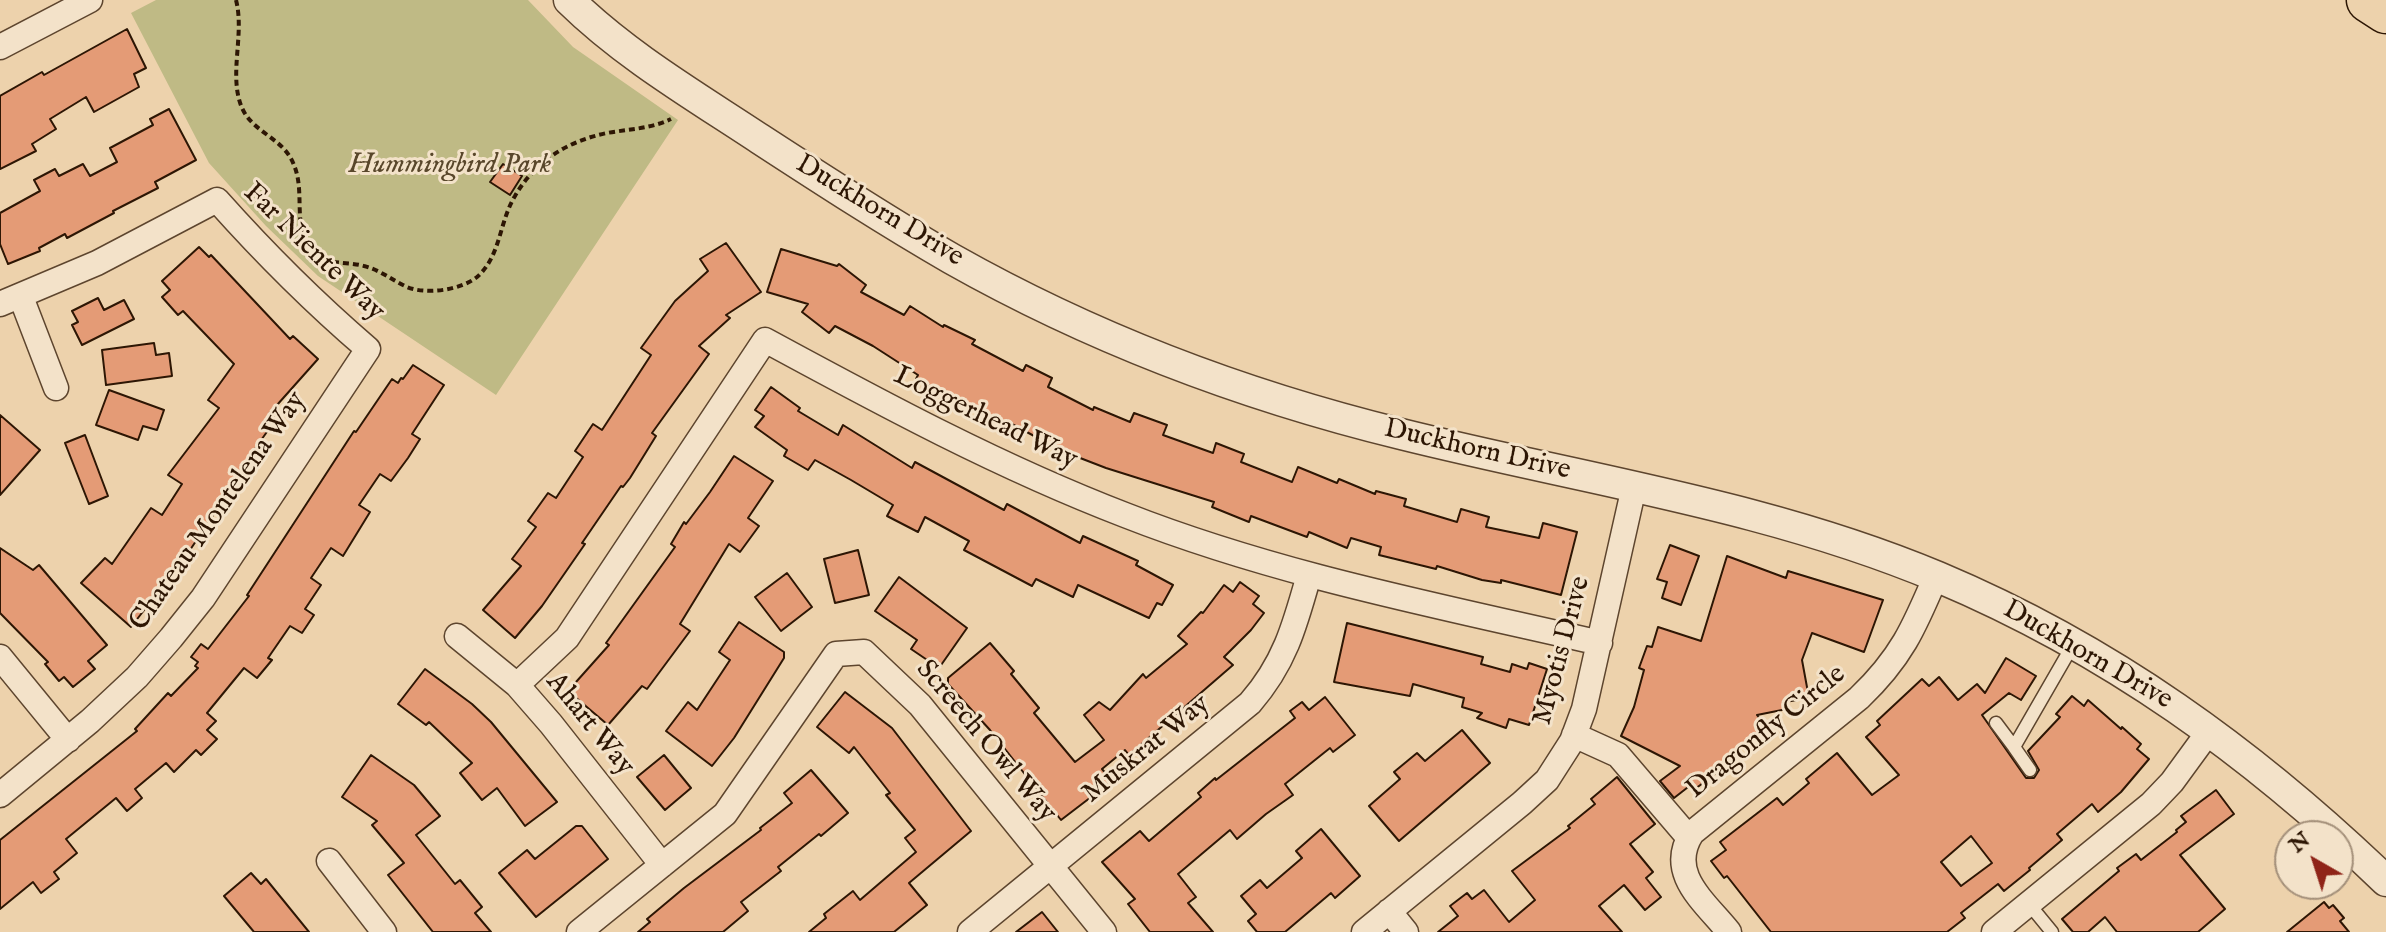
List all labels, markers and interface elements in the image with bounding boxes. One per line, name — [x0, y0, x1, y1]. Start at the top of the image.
park label: Hummingbird Park — [349, 149, 551, 183]
street label: Duckhorn Drive — [789, 149, 969, 275]
street label: Far Niente Way — [235, 177, 391, 329]
street label: Loggerhead Way — [888, 360, 1082, 478]
street label: Chateau Montelena Way — [124, 386, 314, 638]
street label: Duckhorn Drive — [1380, 413, 1574, 489]
street label: Myotis Drive — [1527, 573, 1599, 729]
street label: Duckhorn Drive — [1996, 594, 2178, 718]
street label: Screech Owl Way — [907, 654, 1063, 830]
street label: Dragonfly Circle — [1681, 659, 1853, 807]
street label: Ahart Way — [537, 667, 641, 783]
street label: Muskrat Way — [1077, 688, 1217, 812]
north arrow — [2274, 820, 2354, 900]
text: N — [2284, 826, 2316, 860]

